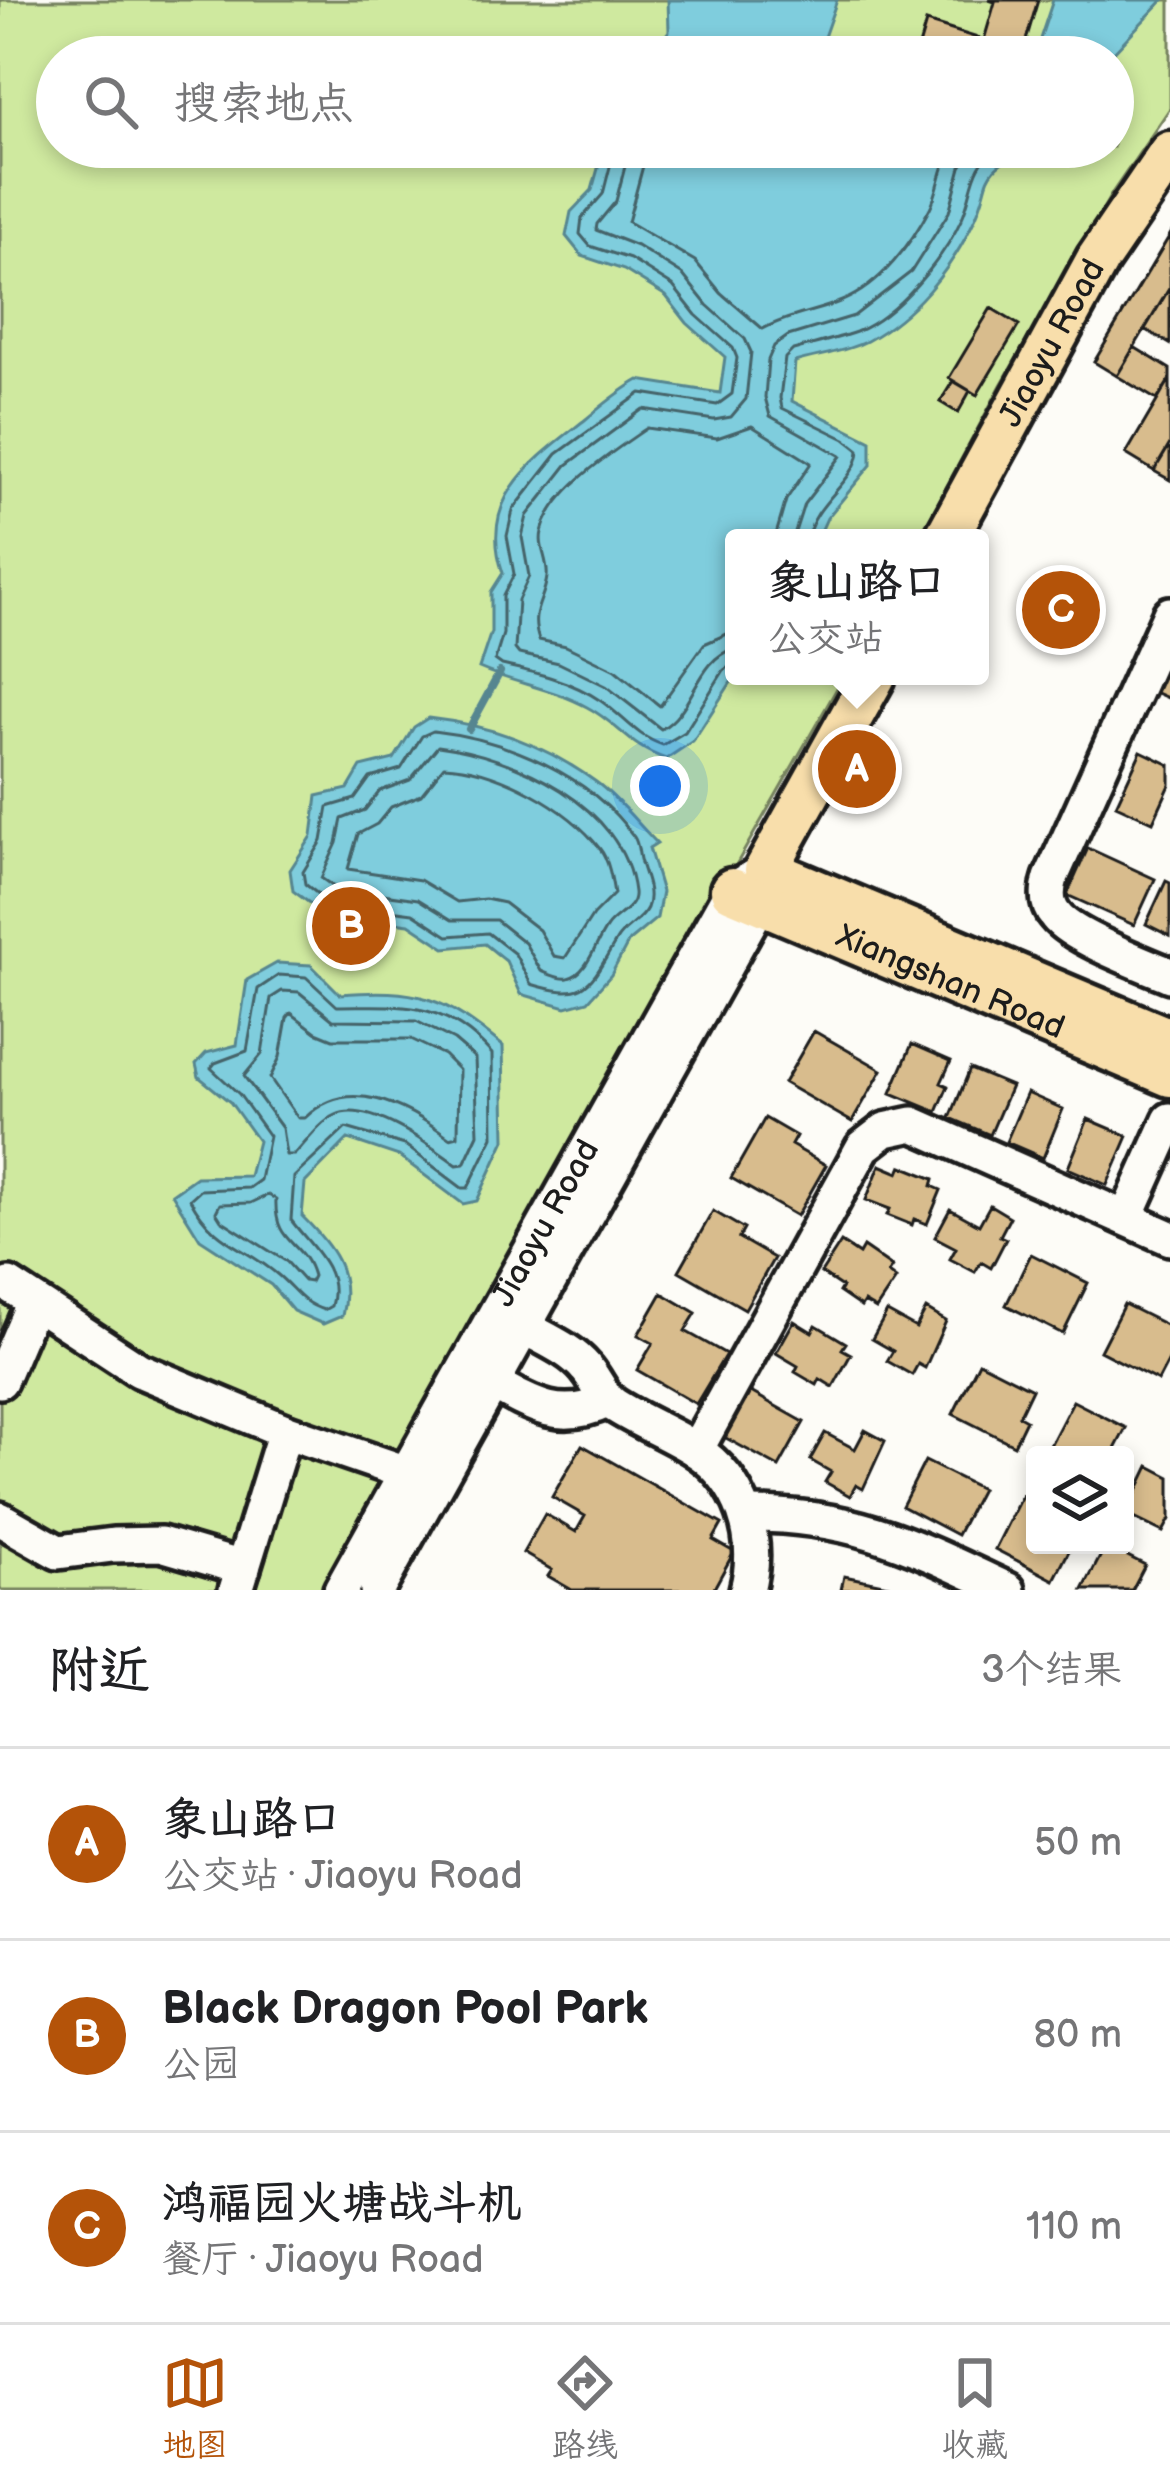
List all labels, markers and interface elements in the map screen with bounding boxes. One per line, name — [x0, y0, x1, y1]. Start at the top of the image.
search box — [36, 36, 1134, 168]
icon: search — [78, 69, 144, 135]
text: 搜索地点 — [174, 77, 354, 132]
street label: Jiaoyu Road — [990, 252, 1114, 434]
popup — [725, 529, 989, 685]
text: 象山路口 — [767, 556, 947, 611]
pin: C — [1022, 565, 1100, 655]
text: 公交站 — [767, 616, 884, 663]
pin: A — [818, 724, 896, 814]
your location — [630, 756, 690, 816]
pin: B — [312, 881, 390, 971]
street label: Xiangshan Road — [829, 916, 1070, 1048]
street label: Jiaoyu Road — [483, 1133, 608, 1314]
map controls — [1026, 1446, 1134, 1554]
button: layers — [1026, 1446, 1134, 1554]
text: 附近 — [48, 1641, 150, 1702]
text: 3个结果 — [981, 1647, 1122, 1694]
text: 象山路口 — [162, 1793, 342, 1848]
text: A — [75, 1820, 99, 1867]
text: 50 m — [1034, 1820, 1122, 1867]
text: 公交站 · Jiaoyu Road — [162, 1853, 523, 1900]
text: Black Dragon Pool Park — [162, 1982, 648, 2037]
text: B — [73, 2012, 101, 2059]
text: 80 m — [1034, 2012, 1122, 2059]
text: 公园 — [162, 2042, 240, 2089]
text: 鸿福园火塘战斗机 — [162, 2177, 522, 2232]
text: C — [73, 2204, 101, 2251]
text: 110 m — [1026, 2204, 1122, 2251]
text: 餐厅 · Jiaoyu Road — [162, 2237, 484, 2284]
tab: 地图 — [162, 2350, 228, 2466]
tab: 路线 — [552, 2350, 618, 2466]
tab: 收藏 — [942, 2350, 1008, 2466]

